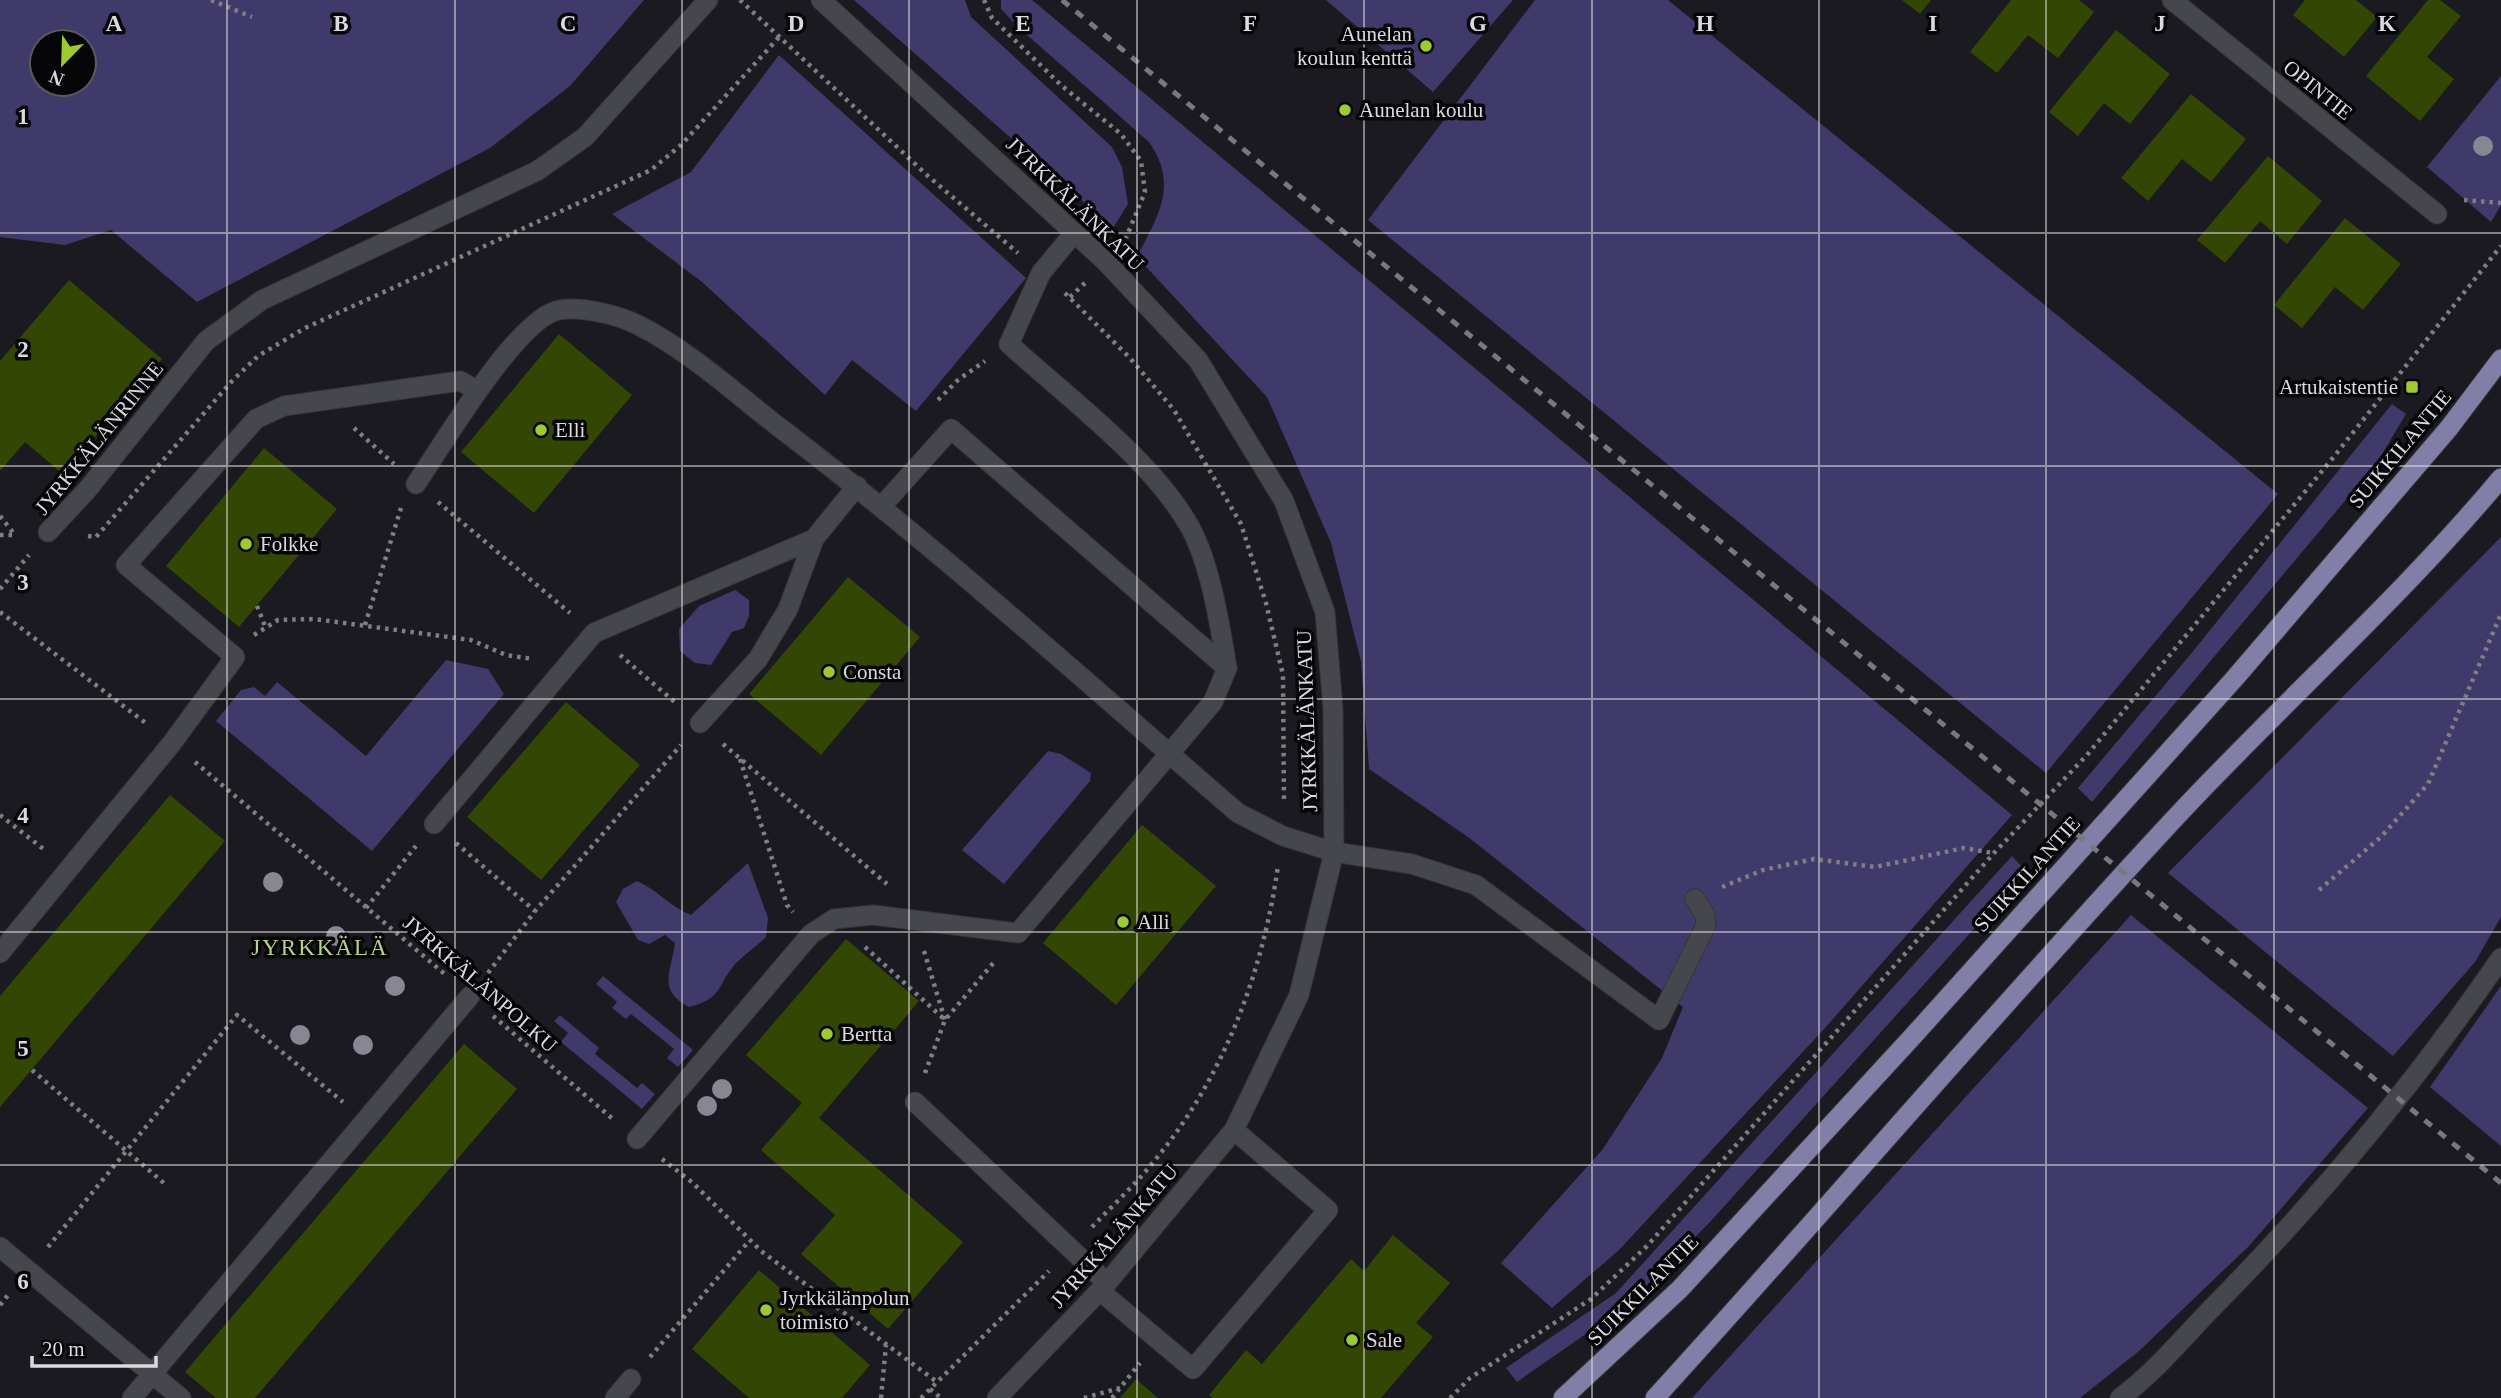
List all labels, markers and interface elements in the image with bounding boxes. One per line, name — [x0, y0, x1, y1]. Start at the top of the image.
text: A — [106, 11, 123, 36]
text: B — [333, 11, 349, 36]
text: C — [560, 11, 576, 36]
text: D — [788, 11, 804, 36]
text: E — [1015, 11, 1031, 36]
text: F — [1243, 11, 1257, 36]
text: G — [1469, 11, 1487, 36]
text: H — [1696, 11, 1714, 36]
text: I — [1929, 11, 1938, 36]
text: J — [2154, 11, 2166, 36]
text: K — [2378, 11, 2396, 36]
place label: Aunelan koulun kenttä — [1297, 22, 1413, 70]
north arrow — [28, 28, 98, 98]
marker: Aunelan koulun kenttä — [1418, 38, 1434, 54]
street label: OPINTIE — [2279, 55, 2357, 125]
text: N — [46, 66, 67, 91]
place label: Aunelan koulu — [1359, 98, 1484, 122]
marker: Aunelan koulu — [1337, 102, 1353, 118]
text: 1 — [17, 104, 29, 129]
street label: JYRKKÄLÄNKATU — [1001, 132, 1149, 276]
text: 2 — [17, 337, 29, 362]
street label: JYRKKÄLÄNRINNE — [30, 357, 168, 519]
place label: Artukaistentie — [2279, 375, 2398, 399]
marker: Artukaistentie — [2404, 379, 2420, 395]
street label: SUIKKILANTIE — [2344, 385, 2456, 513]
place label: Elli — [555, 418, 585, 442]
marker: Elli — [533, 422, 549, 438]
place label: Folkke — [260, 532, 318, 556]
marker: Folkke — [238, 536, 254, 552]
text: 3 — [17, 570, 29, 595]
street label: JYRKKÄLÄNKATU — [1292, 630, 1322, 812]
place label: Consta — [843, 660, 902, 684]
marker: Consta — [821, 664, 837, 680]
text: 4 — [17, 803, 29, 828]
street label: SUIKKILANTIE — [1969, 811, 2085, 937]
place label: Alli — [1137, 910, 1170, 934]
street label: JYRKKÄLÄNPOLKU — [398, 911, 562, 1057]
marker: Alli — [1115, 914, 1131, 930]
district label: JYRKKÄLÄ — [251, 935, 389, 960]
place label: Bertta — [841, 1022, 893, 1046]
marker: Bertta — [819, 1026, 835, 1042]
text: 5 — [17, 1036, 29, 1061]
street label: JYRKKÄLÄNKATU — [1045, 1159, 1183, 1313]
street label: SUIKKILANTIE — [1583, 1230, 1703, 1350]
text: 6 — [17, 1269, 29, 1294]
place label: Jyrkkälänpolun toimisto — [780, 1286, 910, 1334]
marker: Jyrkkälänpolun toimisto — [758, 1302, 774, 1318]
scale bar — [32, 1324, 156, 1368]
place label: Sale — [1366, 1328, 1402, 1352]
marker: Sale — [1344, 1332, 1360, 1348]
text: 20 m — [42, 1337, 85, 1361]

